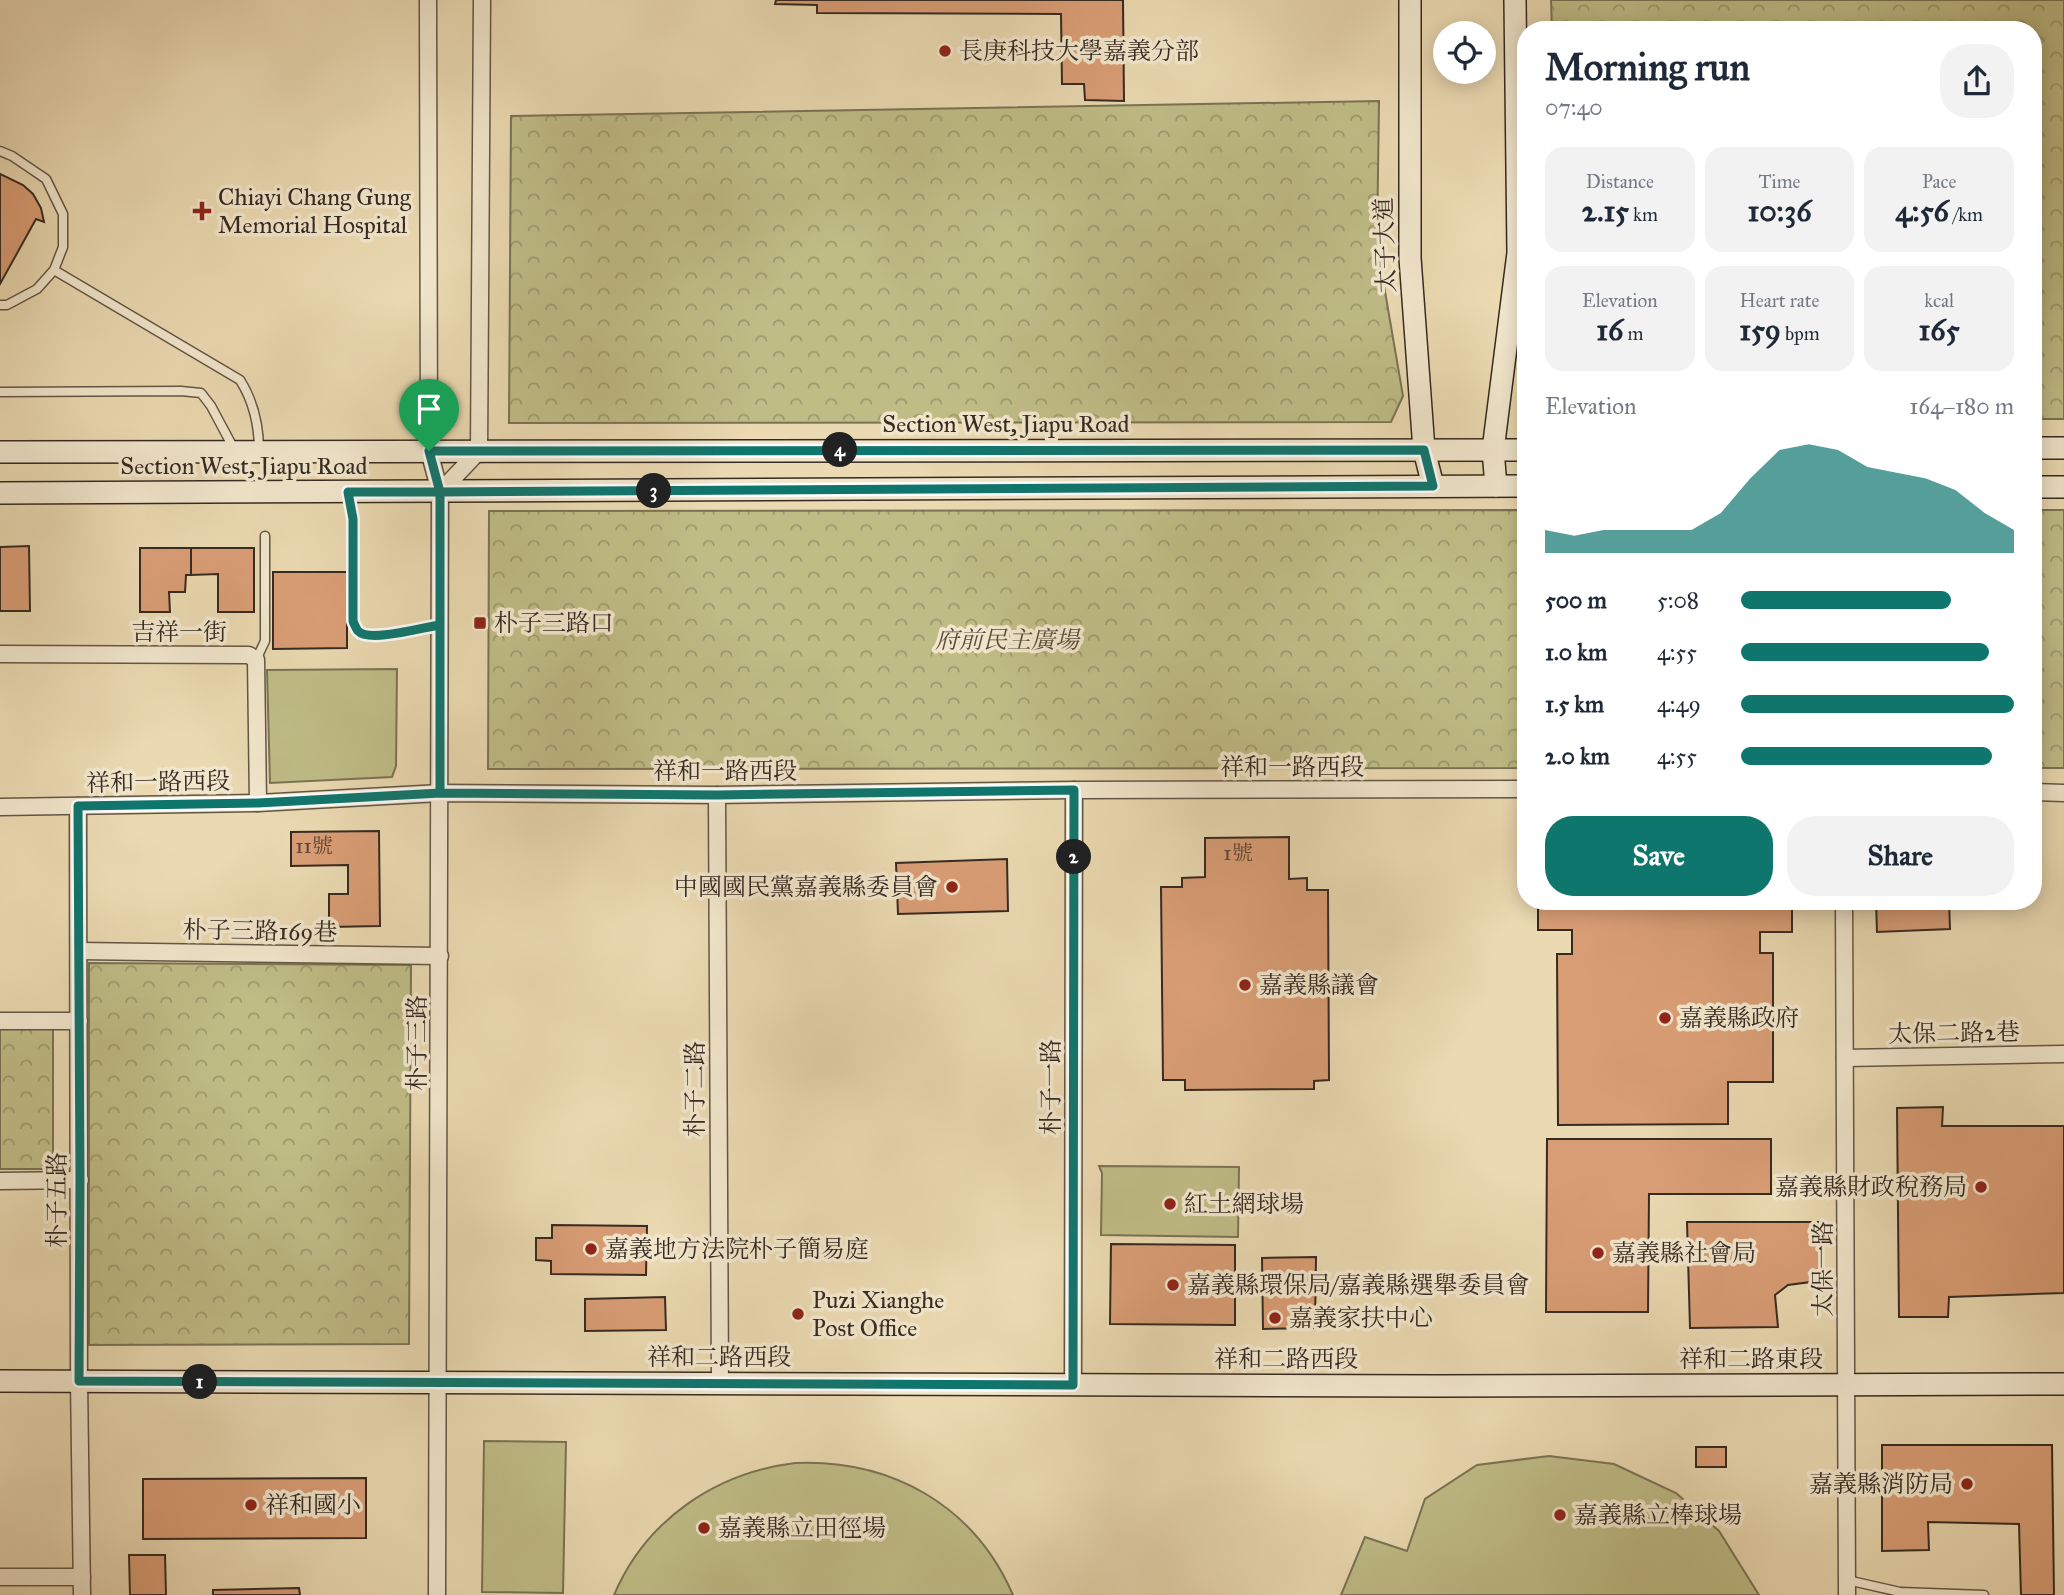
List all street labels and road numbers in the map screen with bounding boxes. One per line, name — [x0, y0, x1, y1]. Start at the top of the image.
street label: 太子大道 — [1368, 197, 1402, 293]
street label: Section West, Jiapu Road — [882, 409, 1130, 439]
street label: Section West, Jiapu Road — [120, 451, 368, 481]
street label: 吉祥一街 — [131, 617, 227, 647]
street label: 祥和一路西段 — [1220, 752, 1364, 782]
street label: 祥和一路西段 — [653, 756, 797, 786]
street label: 祥和一路西段 — [86, 766, 230, 798]
street label: 朴子三路169巷 — [182, 915, 338, 947]
street label: 朴子三路 — [402, 995, 432, 1091]
street label: 太保二路2巷 — [1888, 1017, 2020, 1049]
street label: 朴子一路 — [1036, 1039, 1066, 1135]
street label: 朴子二路 — [680, 1041, 710, 1137]
street label: 朴子五路 — [42, 1152, 72, 1248]
street label: 太保一路 — [1808, 1221, 1838, 1317]
street label: 祥和二路西段 — [647, 1342, 791, 1372]
street label: 祥和二路西段 — [1214, 1344, 1358, 1374]
street label: 祥和二路東段 — [1679, 1344, 1823, 1374]

